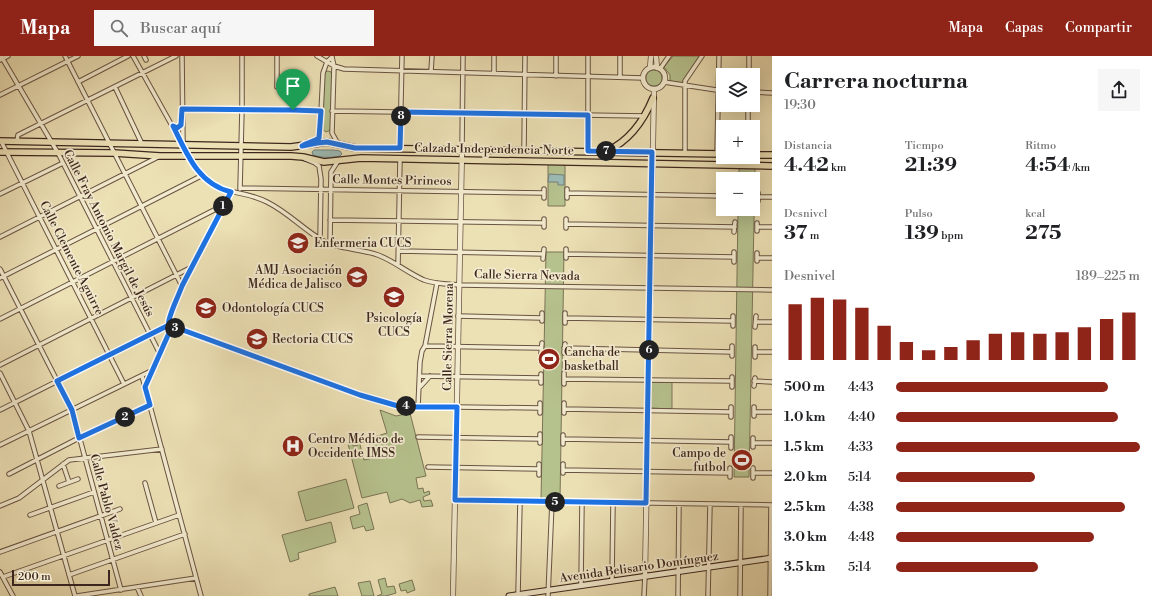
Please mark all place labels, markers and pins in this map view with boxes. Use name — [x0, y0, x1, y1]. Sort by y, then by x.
pin — [276, 69, 310, 110]
pin: 8 — [391, 106, 411, 126]
pin: 7 — [596, 141, 616, 161]
pin: 1 — [213, 196, 233, 216]
school or university icon: Enfermeria CUCS — [285, 230, 311, 256]
place label: Enfermeria CUCS — [314, 236, 412, 251]
place label: AMJ Asociación Médica de Jalisco — [248, 263, 342, 292]
school or university icon: AMJ Asociación Médica de Jalisco — [344, 264, 370, 290]
school or university icon: Psicología CUCS — [381, 284, 407, 310]
school or university icon: Odontología CUCS — [193, 295, 219, 321]
place label: Odontología CUCS — [222, 301, 324, 316]
place label: Psicología CUCS — [366, 311, 423, 340]
pin: 3 — [165, 318, 185, 338]
school or university icon: Rectoria CUCS — [244, 326, 270, 352]
place label: Rectoria CUCS — [272, 332, 353, 347]
pin: 6 — [639, 340, 659, 360]
place label: Cancha de basketball — [564, 345, 620, 374]
sports icon: Cancha de basketball — [536, 346, 562, 372]
pin: 4 — [396, 396, 416, 416]
pin: 2 — [115, 407, 135, 427]
place label: Centro Médico de Occidente IMSS — [308, 432, 404, 461]
hospital icon: Centro Médico de Occidente IMSS — [280, 433, 306, 459]
place label: Campo de futbol — [672, 446, 726, 475]
sports icon: Campo de futbol — [729, 447, 755, 473]
pin: 5 — [545, 492, 565, 512]

